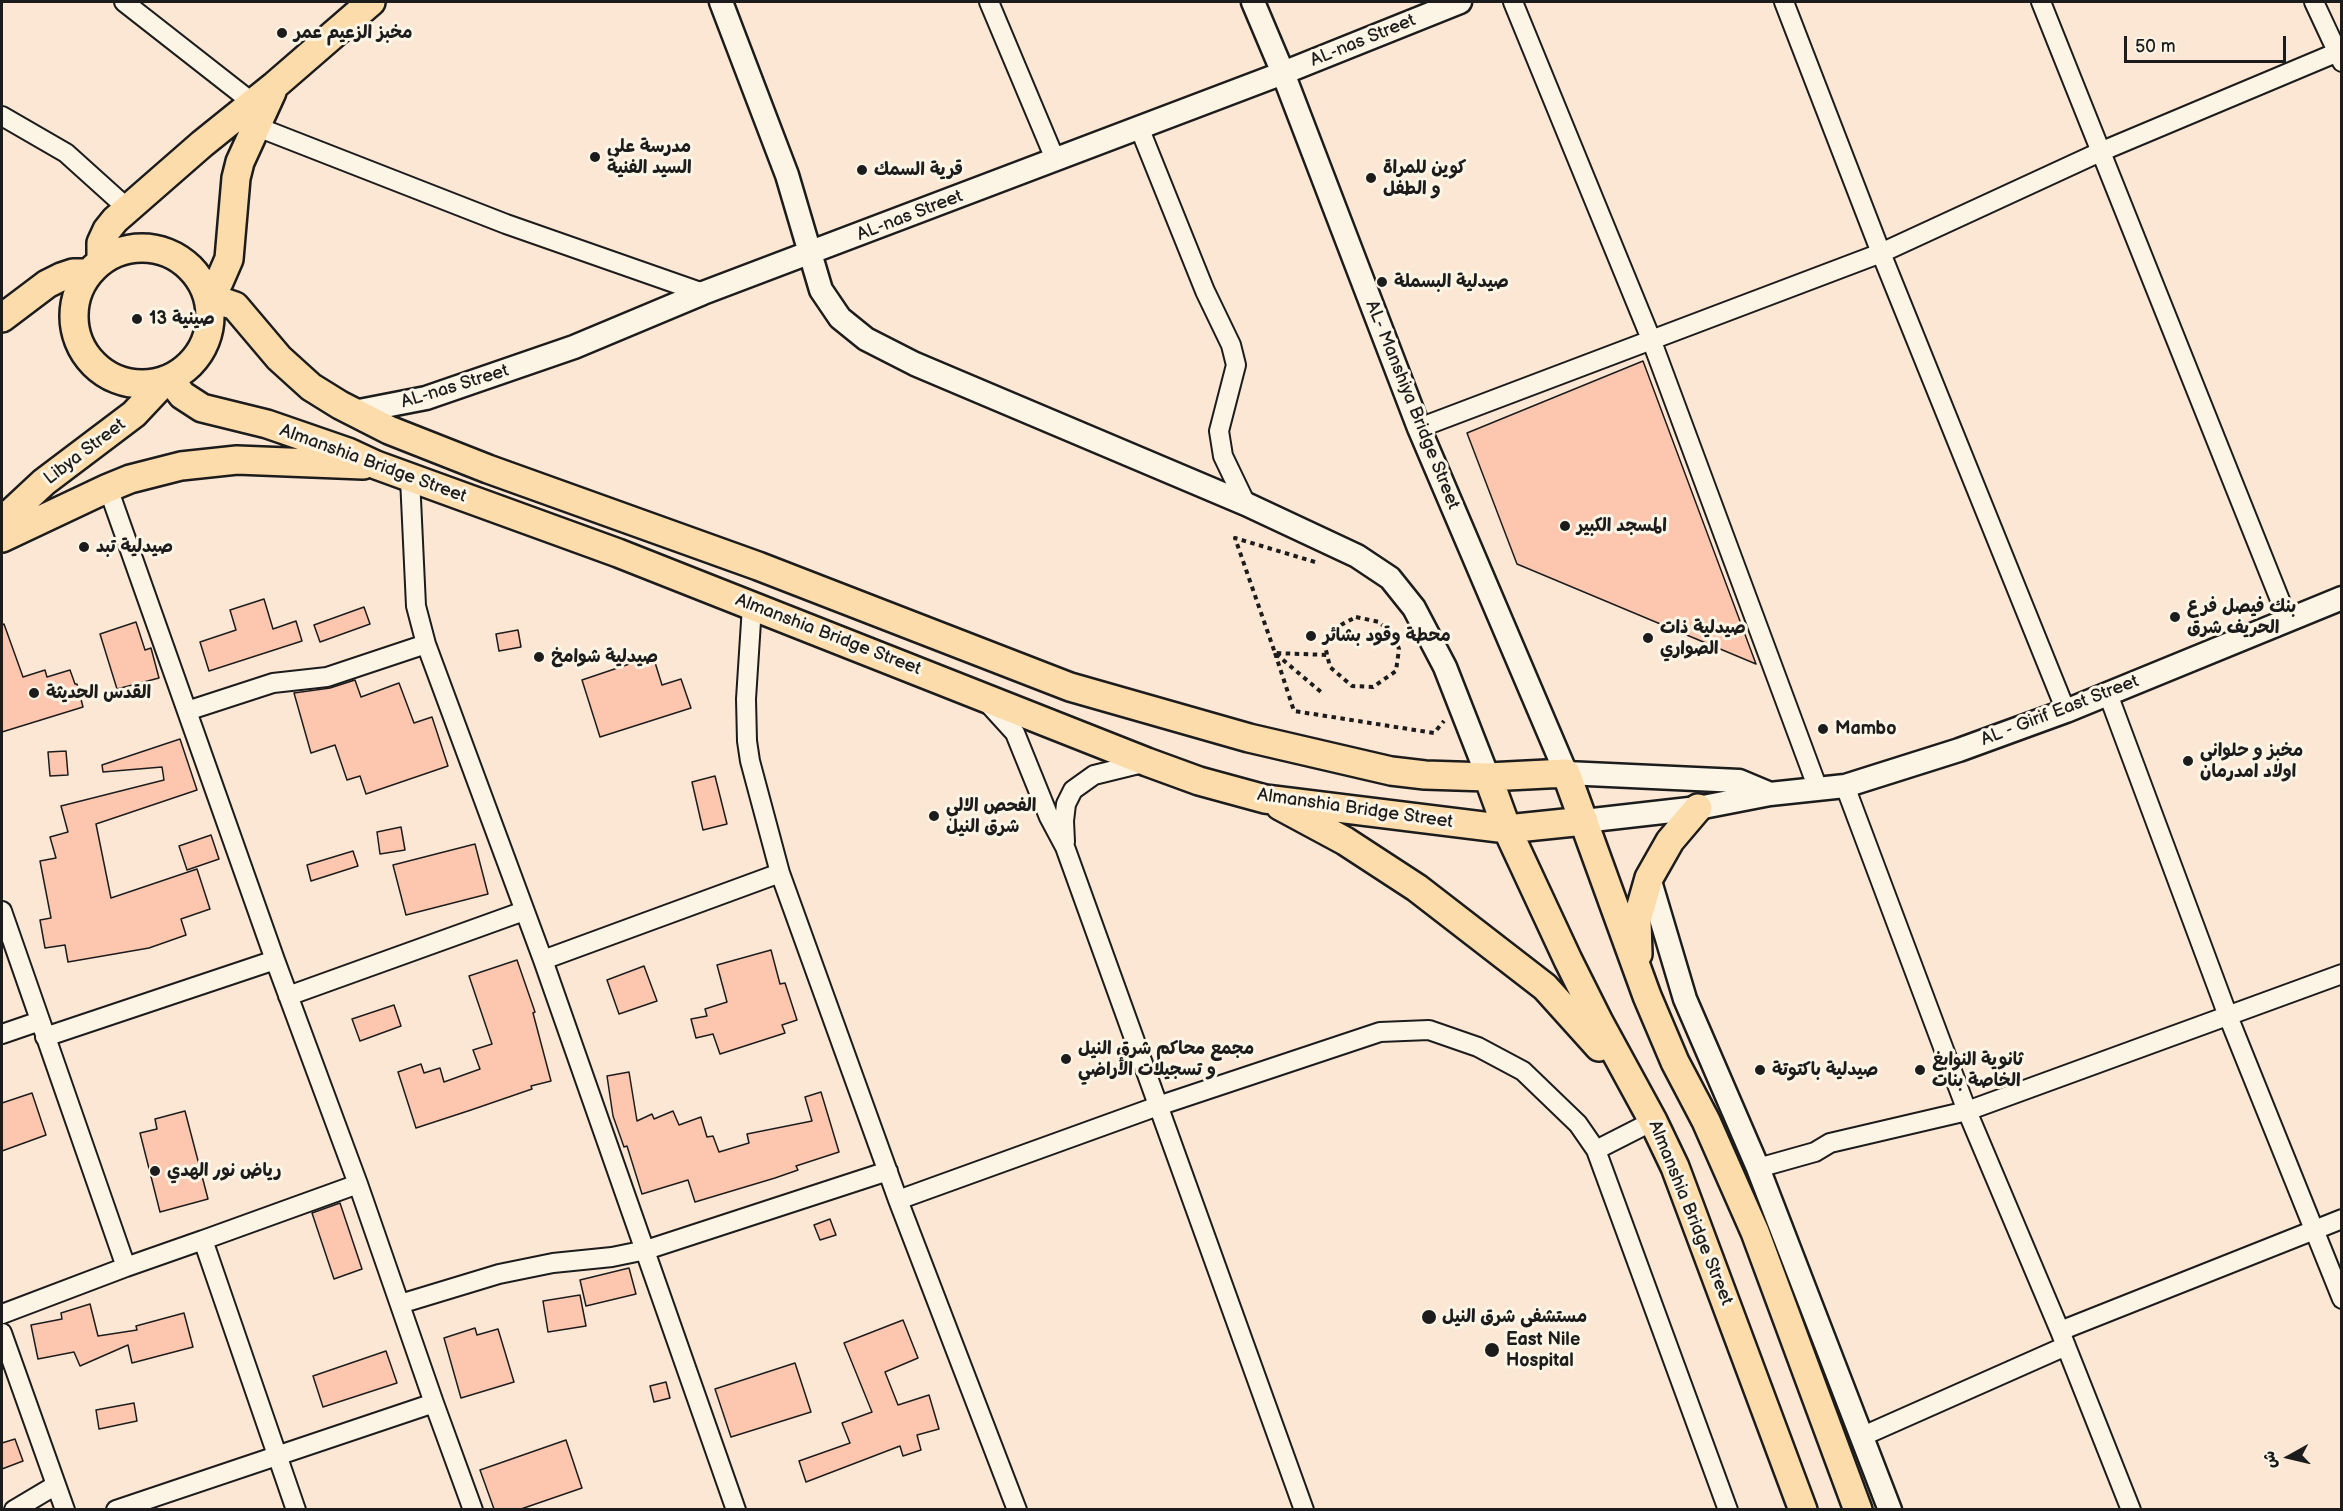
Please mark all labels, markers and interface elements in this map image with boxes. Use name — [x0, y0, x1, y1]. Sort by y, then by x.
street label: AL-nas Street — [1307, 10, 1419, 72]
place label: مخبز الزعيم عمر — [294, 22, 413, 44]
scale bar — [2127, 24, 2289, 62]
marker: مخبز الزعيم عمر — [275, 26, 289, 40]
text: 50 m — [2135, 36, 2176, 57]
place label: مدرسة علي السيد الفنية — [607, 136, 692, 178]
marker: مدرسة علي السيد الفنية — [588, 150, 602, 164]
place label: كوين للمراة و الطفل — [1383, 157, 1466, 200]
place label: قرية السمك — [874, 159, 963, 181]
marker: قرية السمك — [855, 163, 869, 177]
marker: كوين للمراة و الطفل — [1364, 171, 1378, 185]
street label: AL-nas Street — [854, 186, 966, 246]
place label: صيدلية البسملة — [1394, 271, 1509, 293]
marker: صيدلية البسملة — [1375, 275, 1389, 289]
street label: AL- Manshiya Bridge Street — [1360, 297, 1464, 513]
place label: صينية 13 — [149, 308, 215, 330]
marker: صينية 13 — [130, 312, 144, 326]
street label: AL-nas Street — [399, 360, 511, 414]
street label: Libya Street — [40, 414, 130, 490]
street label: Almanshia Bridge Street — [277, 420, 469, 508]
place label: المسجد الكبير — [1577, 515, 1667, 537]
marker: المسجد الكبير — [1558, 519, 1572, 533]
place label: صيدلية تبد — [96, 536, 173, 558]
marker: صيدلية تبد — [77, 540, 91, 554]
street label: Almanshia Bridge Street — [732, 590, 924, 680]
place label: بنك فيصل فرع الحريف شرق — [2187, 596, 2296, 638]
marker: بنك فيصل فرع الحريف شرق — [2168, 610, 2182, 624]
place label: صيدلية ذات الصواري — [1660, 617, 1746, 660]
place label: محطة وقود بشائر — [1323, 625, 1451, 647]
marker: محطة وقود بشائر — [1304, 629, 1318, 643]
marker: صيدلية ذات الصواري — [1641, 631, 1655, 645]
place label: صيدلية شوامخ — [551, 646, 658, 668]
marker: صيدلية شوامخ — [532, 650, 546, 664]
street label: AL - Girif East Street — [1978, 671, 2142, 751]
place label: القدس الحديثة — [46, 682, 151, 704]
marker: القدس الحديثة — [27, 686, 41, 700]
place label: Mambo — [1835, 718, 1896, 740]
marker: Mambo — [1816, 722, 1830, 736]
place label: مخبز و حلواني اولاد امدرمان — [2200, 740, 2303, 783]
marker: مخبز و حلواني اولاد امدرمان — [2181, 754, 2195, 768]
street label: Almanshia Bridge Street — [1256, 785, 1454, 833]
place label: الفحص الالي شرق النيل — [946, 795, 1036, 838]
marker: الفحص الالي شرق النيل — [927, 809, 941, 823]
place label: مجمع محاكم شرق النيل و تسجيلات الأراضي — [1078, 1038, 1254, 1080]
place label: ثانوية النوابغ الخاصة بنات — [1932, 1049, 2023, 1092]
marker: مجمع محاكم شرق النيل و تسجيلات الأراضي — [1059, 1052, 1073, 1066]
place label: صيدلية باكتوتة — [1772, 1059, 1878, 1081]
marker: صيدلية باكتوتة — [1753, 1063, 1767, 1077]
marker: ثانوية النوابغ الخاصة بنات — [1913, 1063, 1927, 1077]
street label: Almanshia Bridge Street — [1643, 1118, 1737, 1308]
place label: رياض نور الهدي — [167, 1160, 281, 1182]
marker: رياض نور الهدي — [148, 1164, 162, 1178]
place label: مستشفى شرق النيل — [1442, 1306, 1587, 1328]
marker: مستشفى شرق النيل — [1420, 1308, 1438, 1326]
place label: East Nile Hospital — [1506, 1329, 1580, 1372]
marker: East Nile Hospital — [1483, 1341, 1501, 1359]
north arrow — [2259, 1427, 2319, 1487]
text: ش — [2260, 1450, 2281, 1470]

